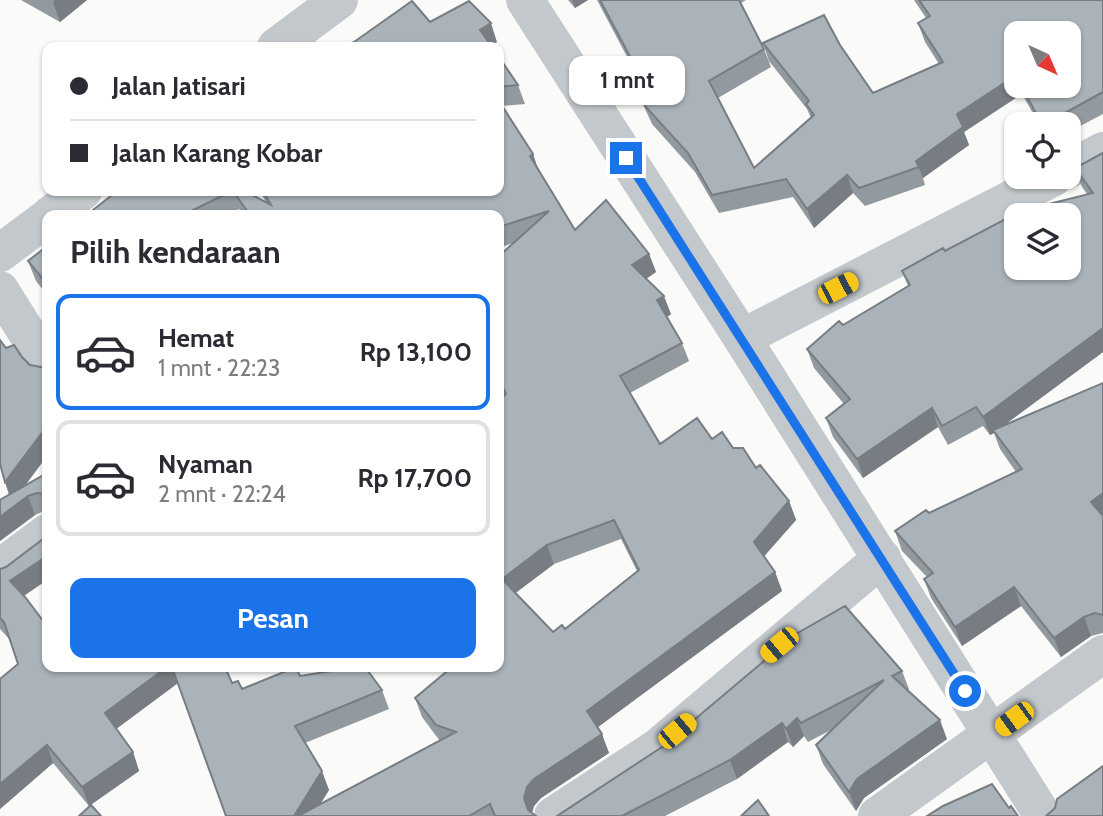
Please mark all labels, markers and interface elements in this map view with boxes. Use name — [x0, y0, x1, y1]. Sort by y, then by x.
north arrow — [1004, 21, 1082, 98]
map controls — [1004, 21, 1081, 280]
callout: 1 mnt — [568, 57, 684, 106]
text: 1 mnt — [600, 66, 654, 94]
text: Jalan Jatisari — [112, 70, 246, 102]
button: locate — [1004, 112, 1081, 189]
text: Jalan Karang Kobar — [112, 137, 322, 169]
route end — [610, 142, 642, 174]
button: layers — [1004, 203, 1081, 280]
text: Pilih kendaraan — [70, 232, 281, 271]
car — [815, 269, 862, 307]
icon: car — [74, 321, 137, 384]
text: Hemat — [158, 322, 234, 354]
text: Rp 13,100 — [360, 336, 472, 368]
text: 1 mnt · 22:23 — [158, 354, 280, 382]
icon: car — [74, 447, 137, 510]
text: Nyaman — [158, 448, 253, 480]
text: Rp 17,700 — [357, 462, 472, 494]
text: 2 mnt · 22:24 — [158, 480, 286, 508]
button: Pesan — [70, 578, 476, 658]
car — [757, 623, 802, 667]
route start — [949, 675, 981, 707]
car — [991, 698, 1038, 740]
car — [655, 709, 700, 753]

